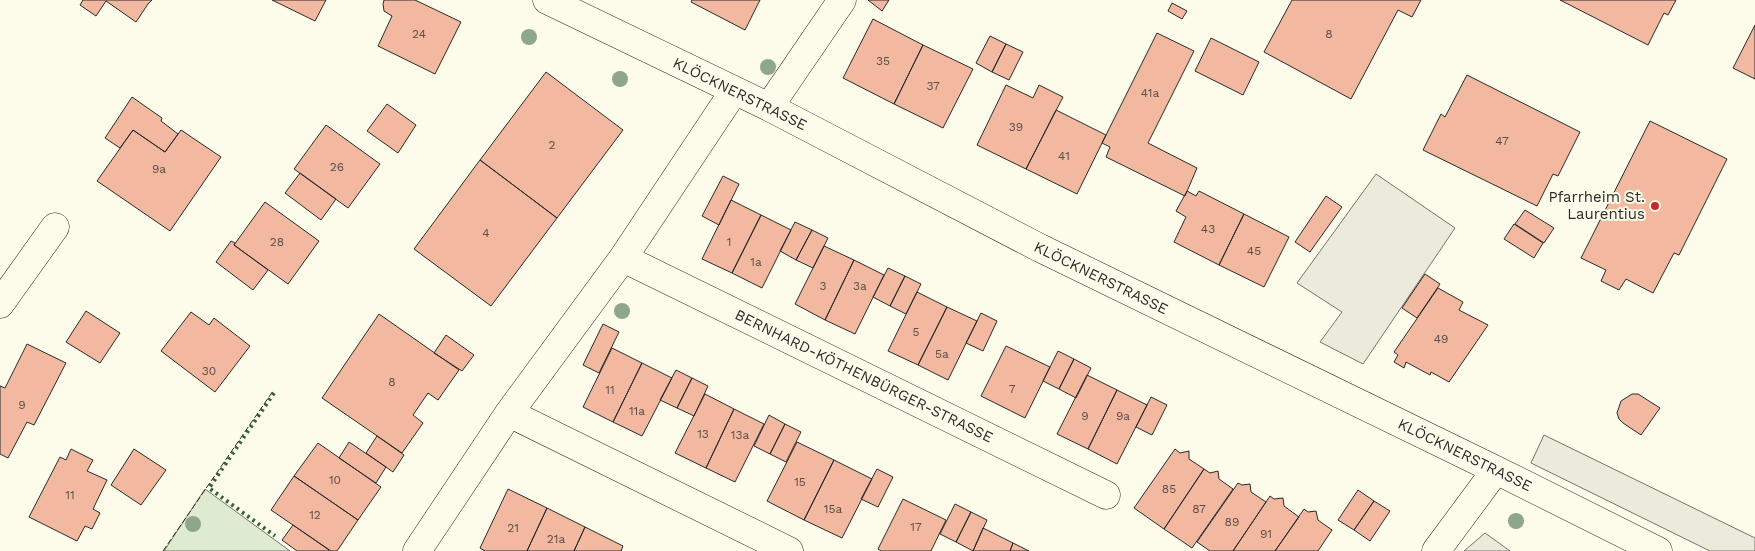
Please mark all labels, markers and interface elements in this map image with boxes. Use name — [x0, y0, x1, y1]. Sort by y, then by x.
house number: 24 — [412, 27, 426, 41]
house number: 8 — [1325, 27, 1333, 41]
street label: KLÖCKNERSTRASSE — [670, 54, 810, 134]
house number: 35 — [876, 54, 890, 68]
house number: 37 — [926, 79, 940, 93]
house number: 41a — [1141, 86, 1160, 100]
house number: 39 — [1009, 120, 1023, 134]
house number: 47 — [1495, 134, 1509, 148]
house number: 2 — [549, 138, 556, 152]
house number: 41 — [1058, 149, 1070, 163]
house number: 26 — [330, 160, 344, 174]
house number: 9a — [152, 162, 166, 176]
place label: Pfarrheim St. Laurentius — [1548, 188, 1645, 223]
marker: Pfarrheim St. Laurentius — [1649, 200, 1661, 212]
house number: 43 — [1201, 222, 1215, 236]
house number: 4 — [482, 226, 490, 240]
house number: 28 — [270, 235, 284, 249]
house number: 1 — [727, 235, 731, 249]
street label: KLÖCKNERSTRASSE — [1031, 238, 1171, 318]
house number: 45 — [1247, 244, 1261, 258]
house number: 1a — [750, 255, 762, 269]
house number: 3 — [820, 279, 827, 293]
house number: 3a — [853, 279, 867, 293]
street label: BERNHARD-KÖTHENBÜRGER-STRASSE — [732, 305, 996, 447]
house number: 5 — [913, 325, 920, 339]
house number: 49 — [1434, 332, 1448, 346]
house number: 5a — [935, 347, 949, 361]
house number: 30 — [202, 364, 216, 378]
house number: 8 — [388, 375, 396, 389]
house number: 7 — [1009, 382, 1016, 396]
house number: 11 — [605, 383, 615, 397]
house number: 9 — [18, 398, 26, 412]
house number: 11a — [629, 404, 645, 418]
house number: 9 — [1081, 409, 1089, 423]
house number: 9a — [1116, 409, 1130, 423]
street label: KLÖCKNERSTRASSE — [1395, 415, 1535, 495]
house number: 13 — [697, 427, 709, 441]
house number: 13a — [731, 428, 749, 442]
house number: 10 — [329, 473, 341, 487]
house number: 15 — [794, 475, 806, 489]
house number: 85 — [1162, 482, 1176, 496]
house number: 11 — [65, 488, 75, 502]
house number: 15a — [824, 502, 842, 516]
house number: 87 — [1192, 502, 1206, 516]
house number: 12 — [309, 508, 321, 522]
house number: 89 — [1225, 515, 1239, 529]
house number: 17 — [910, 520, 922, 534]
house number: 21 — [507, 521, 519, 535]
house number: 91 — [1260, 527, 1272, 541]
house number: 21a — [547, 532, 565, 546]

